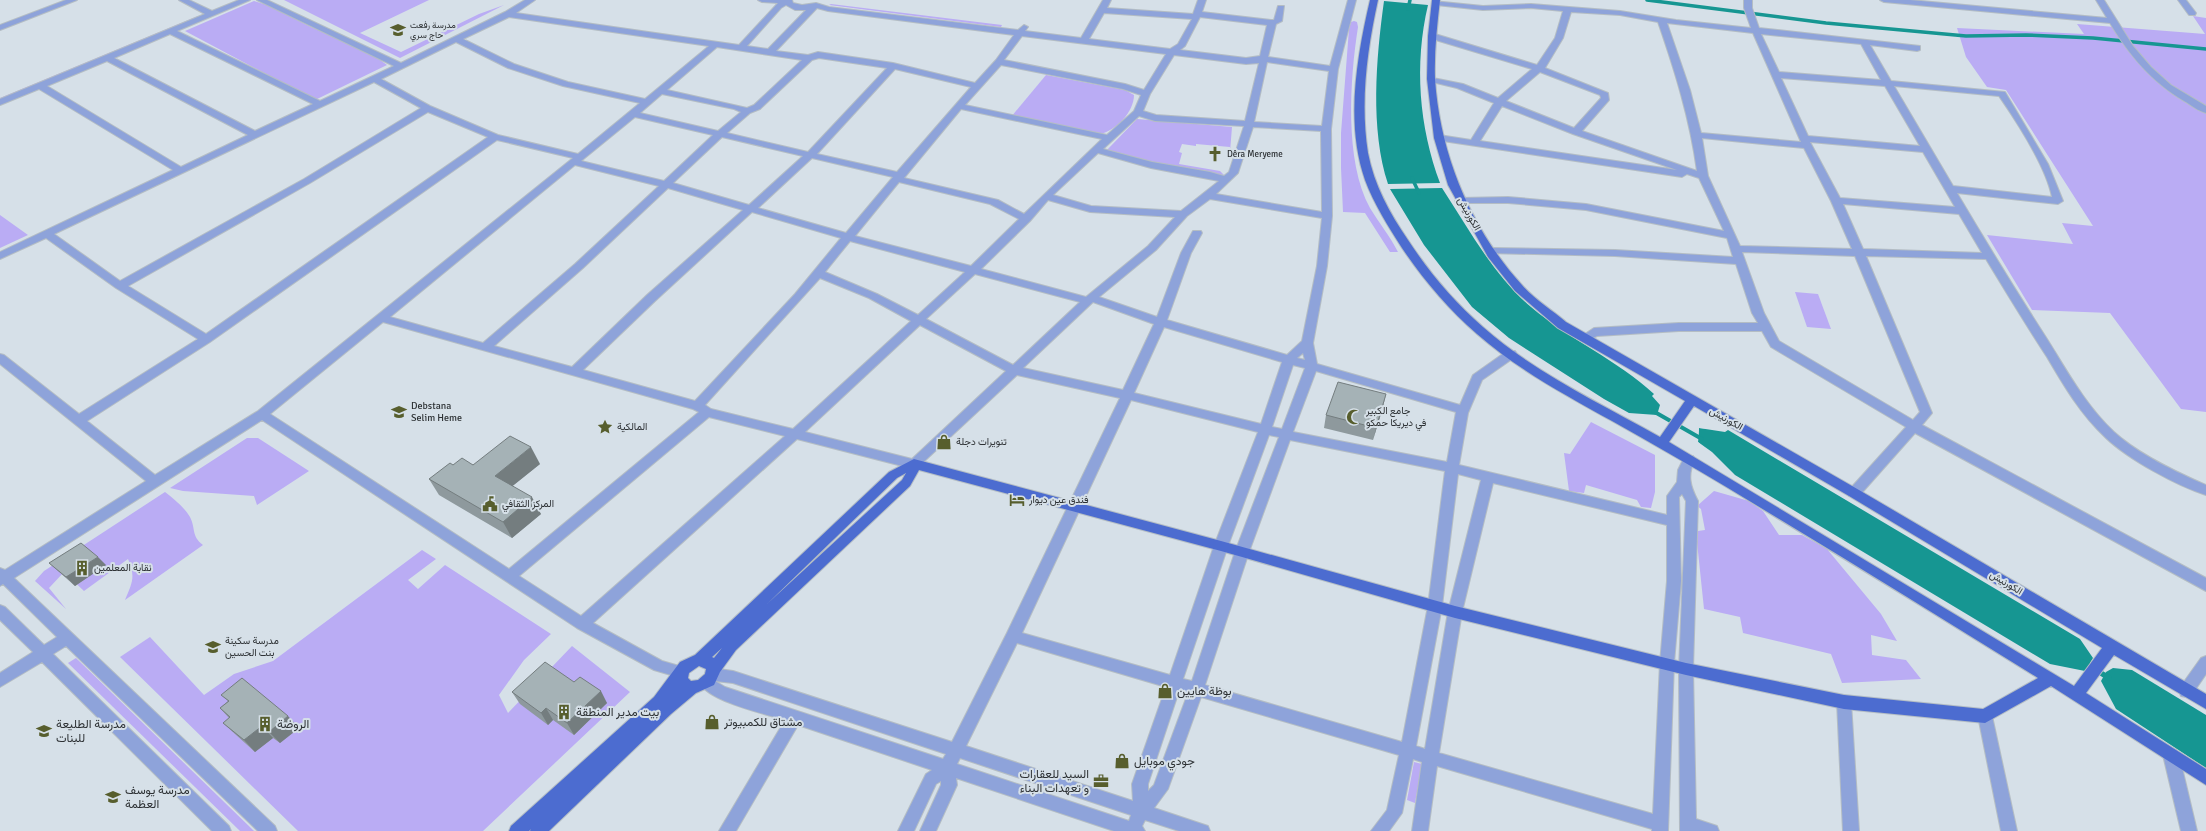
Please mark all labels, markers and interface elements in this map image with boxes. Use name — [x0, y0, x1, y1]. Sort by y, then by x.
place label: مدرسة رفعت حاج سري — [410, 20, 456, 42]
school or university icon: مدرسة رفعت حاج سري — [389, 21, 407, 39]
church icon: Dêra Meryeme — [1206, 145, 1224, 163]
place label: Dêra Meryeme — [1227, 149, 1283, 160]
street label: الكورنيش — [1455, 195, 1483, 233]
place label: Debstana Selim Heme — [411, 400, 462, 424]
school or university icon: Debstana Selim Heme — [390, 403, 408, 421]
place label: جامع الكبير في ديريكا حمكو — [1365, 405, 1427, 431]
street label: الكورنيش — [1707, 405, 1745, 433]
mosque icon: جامع الكبير في ديريكا حمكو — [1345, 408, 1363, 426]
place icon: المالكية — [596, 418, 614, 436]
place label: المالكية — [617, 421, 647, 433]
shop icon: تنويرات دجلة — [935, 433, 953, 451]
place label: تنويرات دجلة — [956, 436, 1007, 448]
hotel icon: فندق عين ديوار — [1008, 491, 1026, 509]
place label: فندق عين ديوار — [1028, 494, 1089, 506]
public building icon: المركز الثقافي — [481, 495, 499, 513]
place label: المركز الثقافي — [502, 498, 554, 512]
building icon: نقابة المعلمين — [73, 559, 91, 577]
place label: نقابة المعلمين — [94, 562, 152, 574]
street label: الكورنيش — [1987, 568, 2025, 598]
place label: مدرسة سكينة بنت الحسين — [225, 635, 279, 659]
school or university icon: مدرسة سكينة بنت الحسين — [204, 638, 222, 656]
shop icon: بوظة هايين — [1156, 682, 1174, 700]
place label: بوظة هايين — [1177, 684, 1232, 699]
building icon: بيت مدير المنطقة — [555, 703, 573, 721]
place label: بيت مدير المنطقة — [576, 705, 659, 720]
shop icon: مشتاق للكمبيوتر — [703, 713, 721, 731]
building icon: الروضة — [256, 715, 274, 733]
place label: مشتاق للكمبيوتر — [723, 715, 802, 730]
place label: مدرسة الطليعة للبنات — [56, 717, 126, 746]
place label: الروضة — [277, 717, 309, 732]
school or university icon: مدرسة الطليعة للبنات — [35, 722, 53, 740]
shop icon: جودي موبايل — [1113, 752, 1131, 770]
place label: جودي موبايل — [1134, 754, 1195, 771]
place label: السيد للعقارات و تعهدات البناء — [1019, 767, 1089, 796]
office icon: السيد للعقارات و تعهدات البناء — [1092, 772, 1110, 790]
place label: مدرسة يوسف العظمة — [125, 783, 190, 812]
school or university icon: مدرسة يوسف العظمة — [104, 788, 122, 806]

